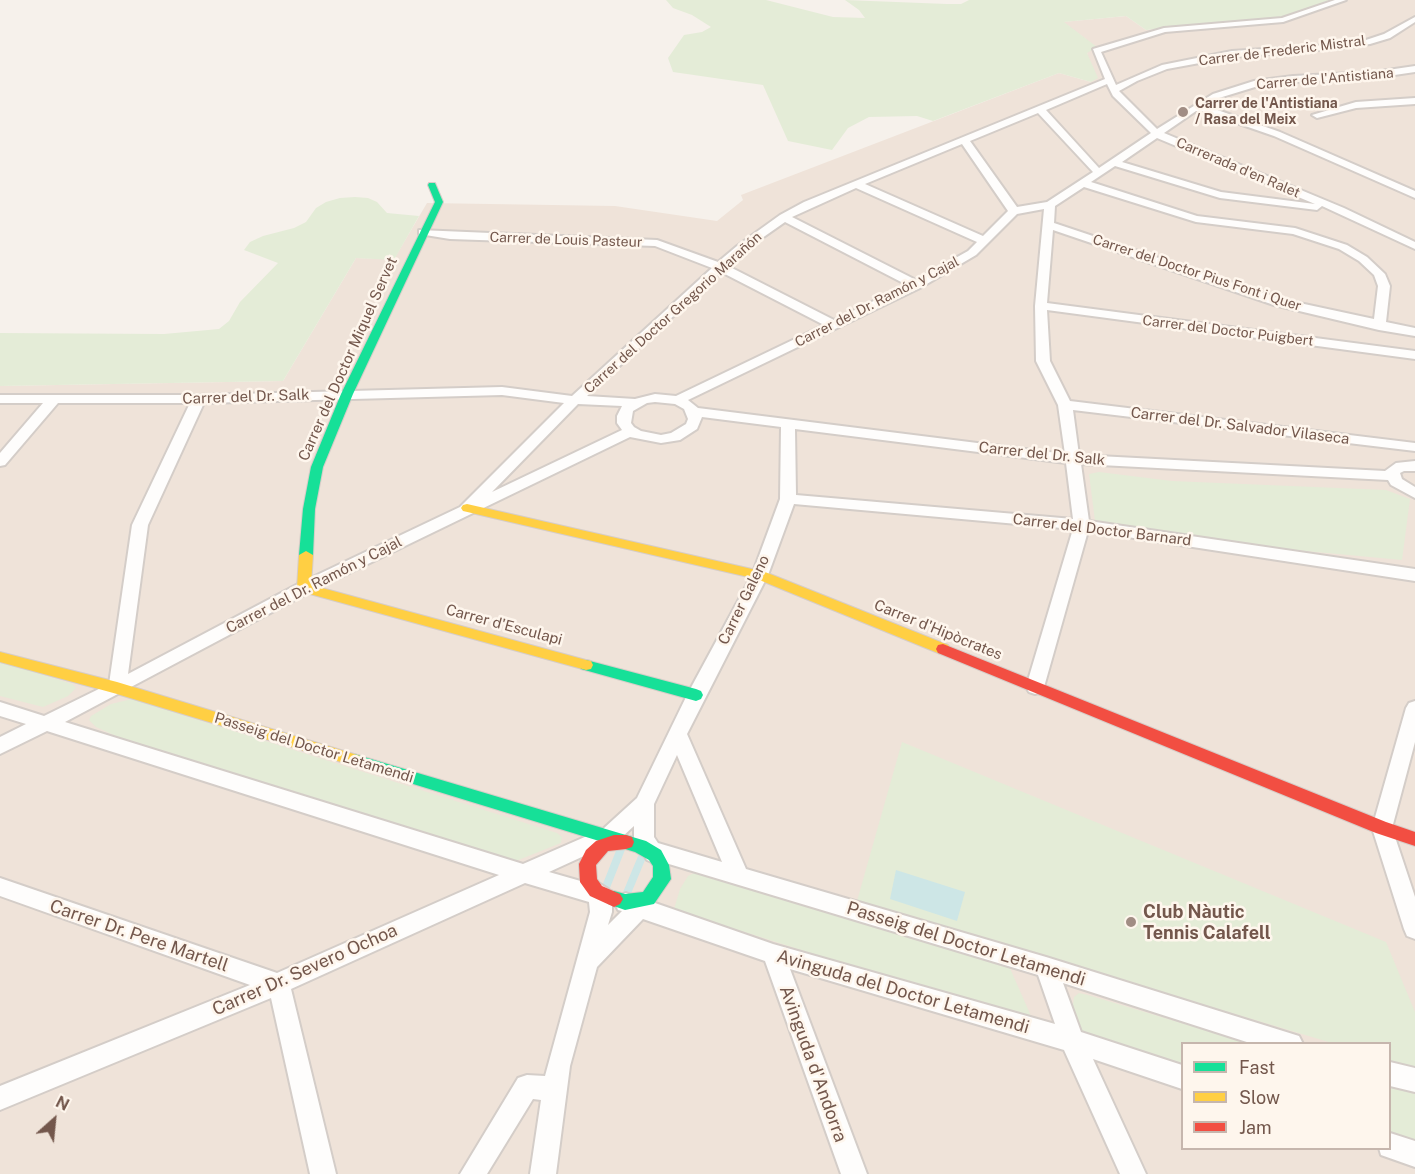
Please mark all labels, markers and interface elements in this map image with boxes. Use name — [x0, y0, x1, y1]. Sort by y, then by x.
street label: Carrer de Frederic Mistral — [1198, 32, 1366, 70]
street label: Carrer de l'Antistiana — [1256, 65, 1394, 93]
place label: Carrer de l'Antistiana / Rasa del Meix — [1195, 96, 1338, 128]
marker: Carrer de l'Antistiana / Rasa del Meix — [1176, 105, 1190, 119]
street label: Carrerada d'en Ralet — [1174, 134, 1302, 202]
street label: Carrer de Louis Pasteur — [489, 229, 643, 251]
street label: Carrer del Doctor Gregorio Marañón — [581, 229, 765, 397]
street label: Carrer del Doctor Pius Font i Quer — [1091, 231, 1303, 315]
street label: Carrer del Dr. Ramón y Cajal — [792, 253, 962, 351]
street label: Carrer del Doctor Miquel Servet — [295, 254, 401, 464]
street label: Carrer del Doctor Puigbert — [1142, 312, 1314, 350]
street label: Carrer del Dr. Salk — [182, 386, 310, 408]
street label: Carrer del Dr. Salvador Vilaseca — [1130, 404, 1350, 448]
street label: Carrer del Dr. Salk — [978, 438, 1106, 470]
street label: Carrer del Doctor Barnard — [1012, 510, 1192, 550]
street label: Carrer del Dr. Ramón y Cajal — [223, 533, 405, 637]
street label: Carrer Galeno — [715, 552, 773, 648]
street label: Carrer d'Hipòcrates — [871, 596, 1005, 664]
street label: Carrer d'Esculapi — [444, 601, 564, 649]
street label: Passeig del Doctor Letamendi — [212, 709, 416, 787]
street label: Carrer Dr. Pere Martell — [47, 895, 231, 977]
street label: Passeig del Doctor Letamendi — [844, 897, 1088, 991]
place label: Club Nàutic Tennis Calafell — [1143, 901, 1271, 944]
marker: Club Nàutic Tennis Calafell — [1124, 915, 1138, 929]
street label: Carrer Dr. Severo Ochoa — [209, 919, 401, 1021]
street label: Avinguda del Doctor Letamendi — [774, 946, 1032, 1038]
street label: Avinguda d'Andorra — [775, 983, 851, 1145]
legend — [1181, 1042, 1391, 1150]
text: Fast — [1239, 1057, 1275, 1078]
text: Slow — [1239, 1087, 1280, 1108]
north arrow — [24, 1090, 84, 1150]
text: N — [53, 1092, 72, 1115]
text: Jam — [1239, 1117, 1272, 1138]

